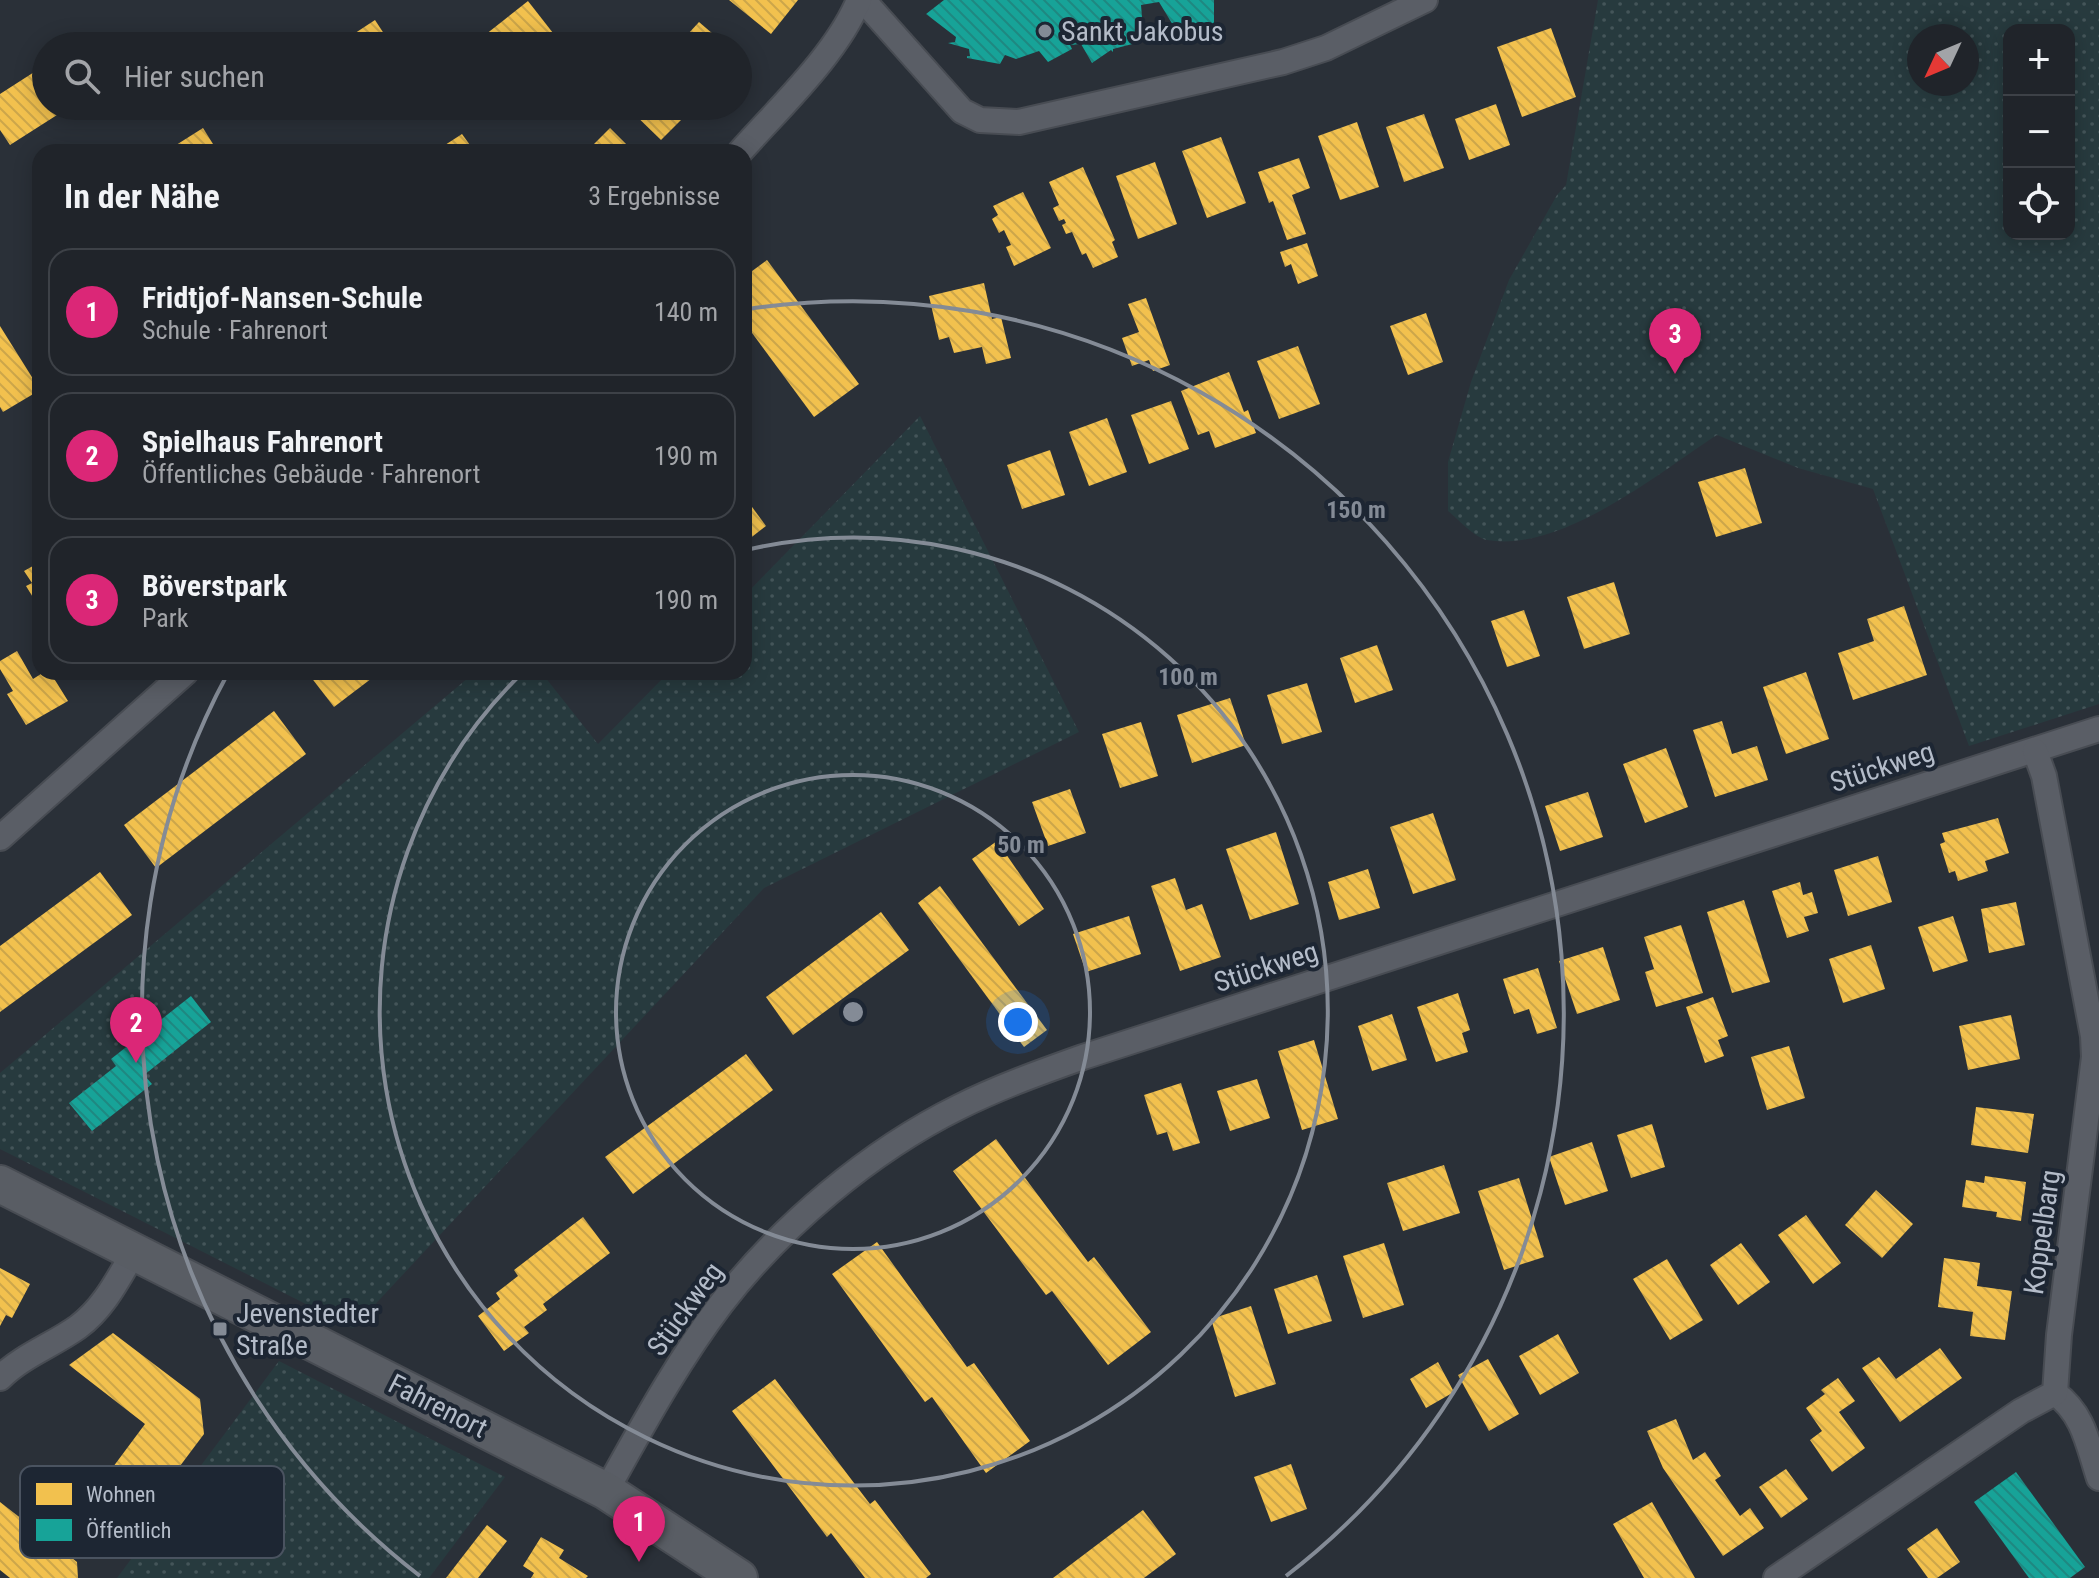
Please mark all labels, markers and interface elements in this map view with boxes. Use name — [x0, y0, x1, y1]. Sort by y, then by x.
place label: Sankt Jakobus — [1061, 15, 1224, 48]
marker: Sankt Jakobus — [1036, 22, 1054, 40]
north arrow — [1907, 24, 1979, 96]
map controls — [2003, 24, 2075, 240]
button: + — [2003, 24, 2075, 96]
search box — [32, 32, 752, 120]
icon: search — [60, 54, 104, 98]
text: Hier suchen — [124, 59, 265, 94]
button: − — [2003, 96, 2075, 168]
button: locate — [2003, 168, 2075, 240]
text: In der Nähe — [64, 176, 220, 216]
text: 3 Ergebnisse — [588, 181, 720, 211]
text: Fridtjof-Nansen-Schule — [142, 280, 423, 315]
text: 1 — [85, 297, 99, 327]
text: 140 m — [654, 297, 718, 327]
pin: 3 — [1649, 308, 1701, 374]
text: Schule · Fahrenort — [142, 315, 328, 345]
text: Spielhaus Fahrenort — [142, 424, 383, 459]
text: 2 — [85, 441, 99, 471]
text: 190 m — [654, 441, 718, 471]
text: Öffentliches Gebäude · Fahrenort — [142, 459, 480, 489]
text: 150 m — [1326, 496, 1386, 524]
text: Böverstpark — [142, 568, 287, 603]
text: 3 — [85, 585, 99, 615]
text: 190 m — [654, 585, 718, 615]
text: Park — [142, 603, 188, 633]
text: 100 m — [1158, 663, 1218, 691]
street label: Stückweg — [1826, 735, 1938, 799]
text: 50 m — [997, 831, 1045, 859]
street label: Stückweg — [1210, 935, 1322, 999]
pin: 2 — [110, 997, 162, 1063]
centre of rings — [839, 998, 867, 1026]
your location — [998, 1002, 1038, 1042]
street label: Koppelbarg — [2017, 1168, 2067, 1296]
street label: Stückweg — [640, 1256, 730, 1362]
place label: Jevenstedter Straße — [236, 1297, 379, 1362]
marker: Jevenstedter Straße — [211, 1320, 229, 1338]
street label: Fahrenort — [383, 1367, 493, 1445]
legend — [20, 1466, 284, 1558]
text: Wohnen — [86, 1482, 156, 1507]
pin: 1 — [613, 1496, 665, 1562]
text: Öffentlich — [86, 1518, 171, 1543]

